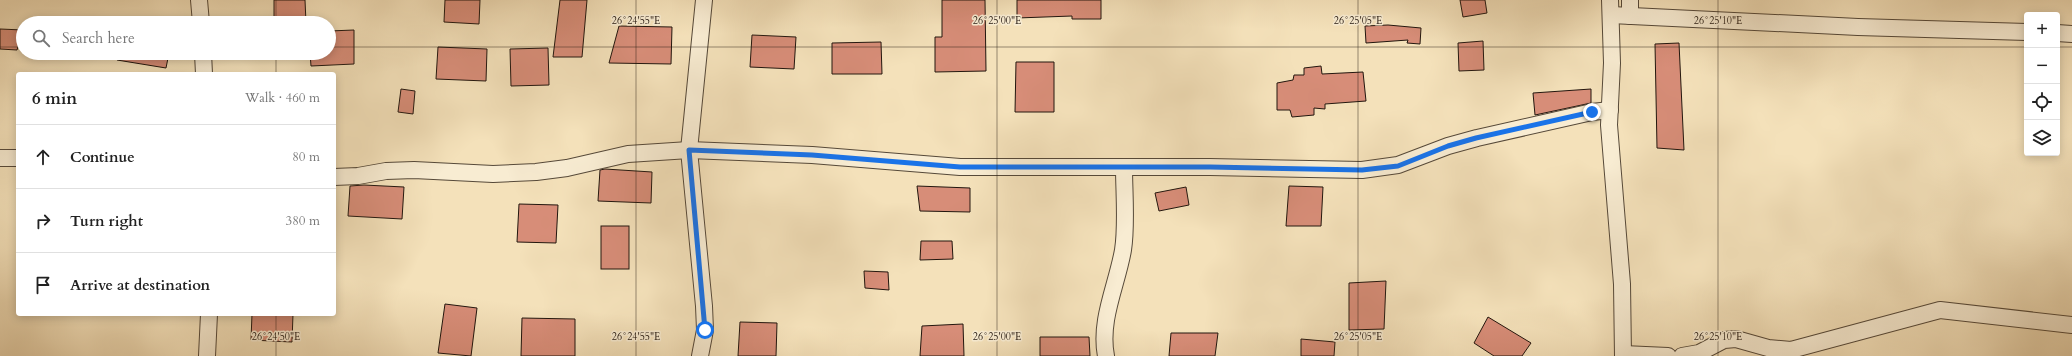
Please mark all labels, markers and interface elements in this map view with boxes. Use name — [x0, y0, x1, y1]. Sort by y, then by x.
map controls — [2024, 12, 2060, 156]
button: + — [2024, 12, 2060, 48]
text: 26°24'55"E — [612, 14, 660, 28]
text: 26°25'00"E — [973, 14, 1021, 28]
text: 26°25'05"E — [1334, 14, 1382, 28]
text: 26°25'10"E — [1694, 14, 1742, 28]
search box — [16, 16, 336, 60]
icon: search — [30, 27, 52, 49]
text: Search here — [62, 28, 135, 48]
button: − — [2024, 48, 2060, 84]
button: locate — [2024, 84, 2060, 120]
text: 6 min — [32, 87, 77, 110]
text: Walk · 460 m — [245, 89, 320, 107]
route end — [1583, 103, 1601, 121]
button: layers — [2024, 120, 2060, 156]
icon: ahead — [32, 146, 54, 168]
text: Continue — [70, 147, 135, 167]
text: 80 m — [292, 148, 320, 166]
icon: right — [32, 210, 54, 232]
text: Turn right — [70, 211, 143, 231]
text: 380 m — [286, 212, 320, 230]
icon: arrive — [32, 274, 54, 296]
text: Arrive at destination — [70, 275, 210, 295]
route start — [696, 321, 714, 339]
text: 26°24'50"E — [252, 330, 300, 344]
text: 26°24'55"E — [612, 330, 660, 344]
text: 26°25'00"E — [973, 330, 1021, 344]
text: 26°25'05"E — [1334, 330, 1382, 344]
text: 26°25'10"E — [1694, 330, 1742, 344]

